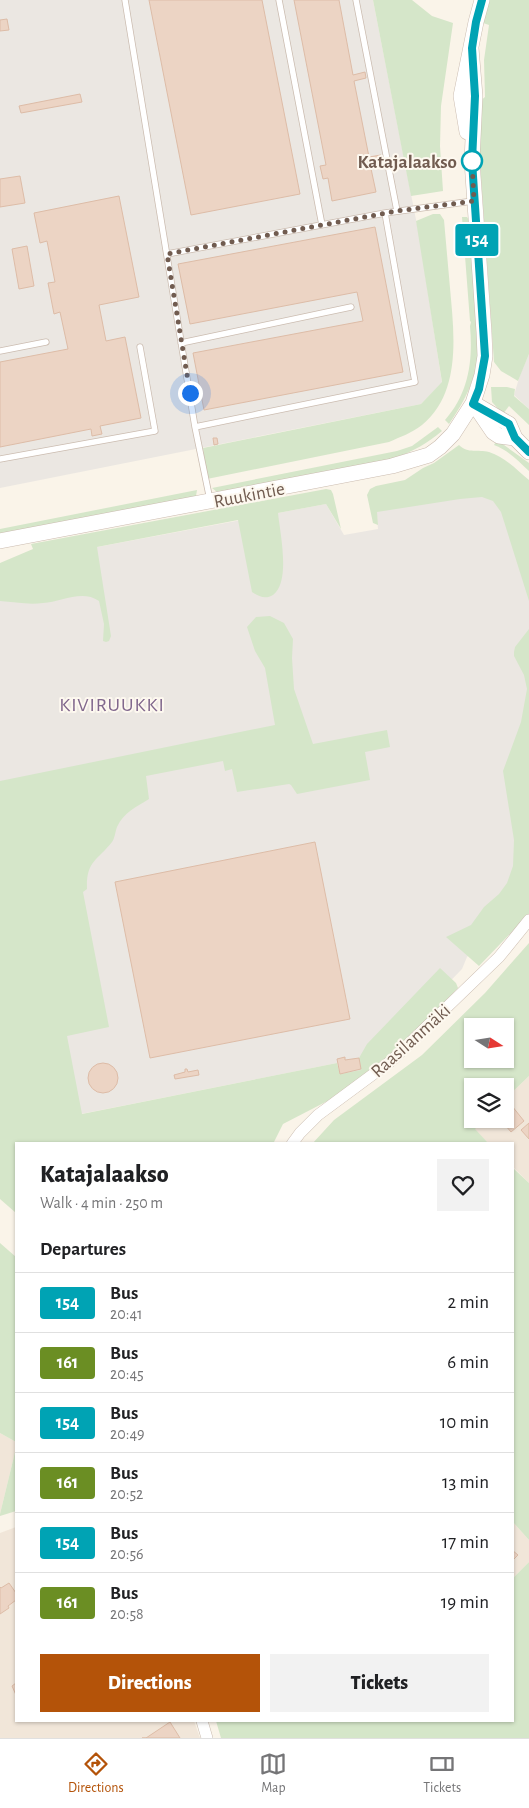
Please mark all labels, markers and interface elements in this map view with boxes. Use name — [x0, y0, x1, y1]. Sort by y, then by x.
marker: Katajalaakso — [461, 150, 483, 172]
place label: Katajalaakso — [357, 153, 457, 172]
line badge: 154 — [448, 224, 506, 256]
text: 154 — [465, 231, 489, 249]
your location — [178, 381, 203, 406]
street label: Ruukintie — [212, 479, 286, 512]
district label: KIVIRUUKKI — [59, 695, 165, 715]
street label: Raasilanmäki — [368, 1001, 454, 1081]
north arrow — [464, 1018, 514, 1068]
map controls — [464, 1018, 514, 1128]
button: layers — [464, 1078, 514, 1128]
button: heart — [437, 1159, 489, 1211]
text: Katajalaakso — [40, 1163, 169, 1187]
text: Walk · 4 min · 250 m — [40, 1195, 163, 1211]
text: Departures — [40, 1240, 126, 1259]
text: Bus — [110, 1284, 138, 1303]
text: 2 min — [448, 1293, 489, 1312]
text: 154 — [56, 1294, 79, 1312]
text: 20:41 — [110, 1306, 143, 1322]
text: Bus — [110, 1344, 138, 1363]
text: 6 min — [447, 1353, 489, 1372]
text: 161 — [57, 1354, 78, 1372]
text: 20:45 — [110, 1366, 144, 1382]
text: Bus — [110, 1404, 138, 1423]
text: 10 min — [440, 1413, 489, 1432]
text: 154 — [56, 1414, 79, 1432]
text: 20:49 — [110, 1426, 145, 1442]
text: Bus — [110, 1464, 138, 1483]
text: 13 min — [442, 1473, 489, 1492]
text: 161 — [57, 1474, 78, 1492]
text: 20:52 — [110, 1486, 143, 1502]
text: Bus — [110, 1524, 138, 1543]
text: 17 min — [442, 1533, 489, 1552]
text: 154 — [56, 1534, 79, 1552]
text: 20:56 — [110, 1546, 144, 1562]
text: Bus — [110, 1584, 138, 1603]
text: 19 min — [441, 1593, 489, 1612]
text: 161 — [57, 1594, 78, 1612]
text: 20:58 — [110, 1606, 144, 1622]
button: Directions — [40, 1654, 260, 1712]
button: Tickets — [270, 1654, 489, 1712]
tab: Directions — [68, 1750, 124, 1797]
tab: Map — [259, 1750, 287, 1797]
tab: Tickets — [423, 1750, 461, 1797]

